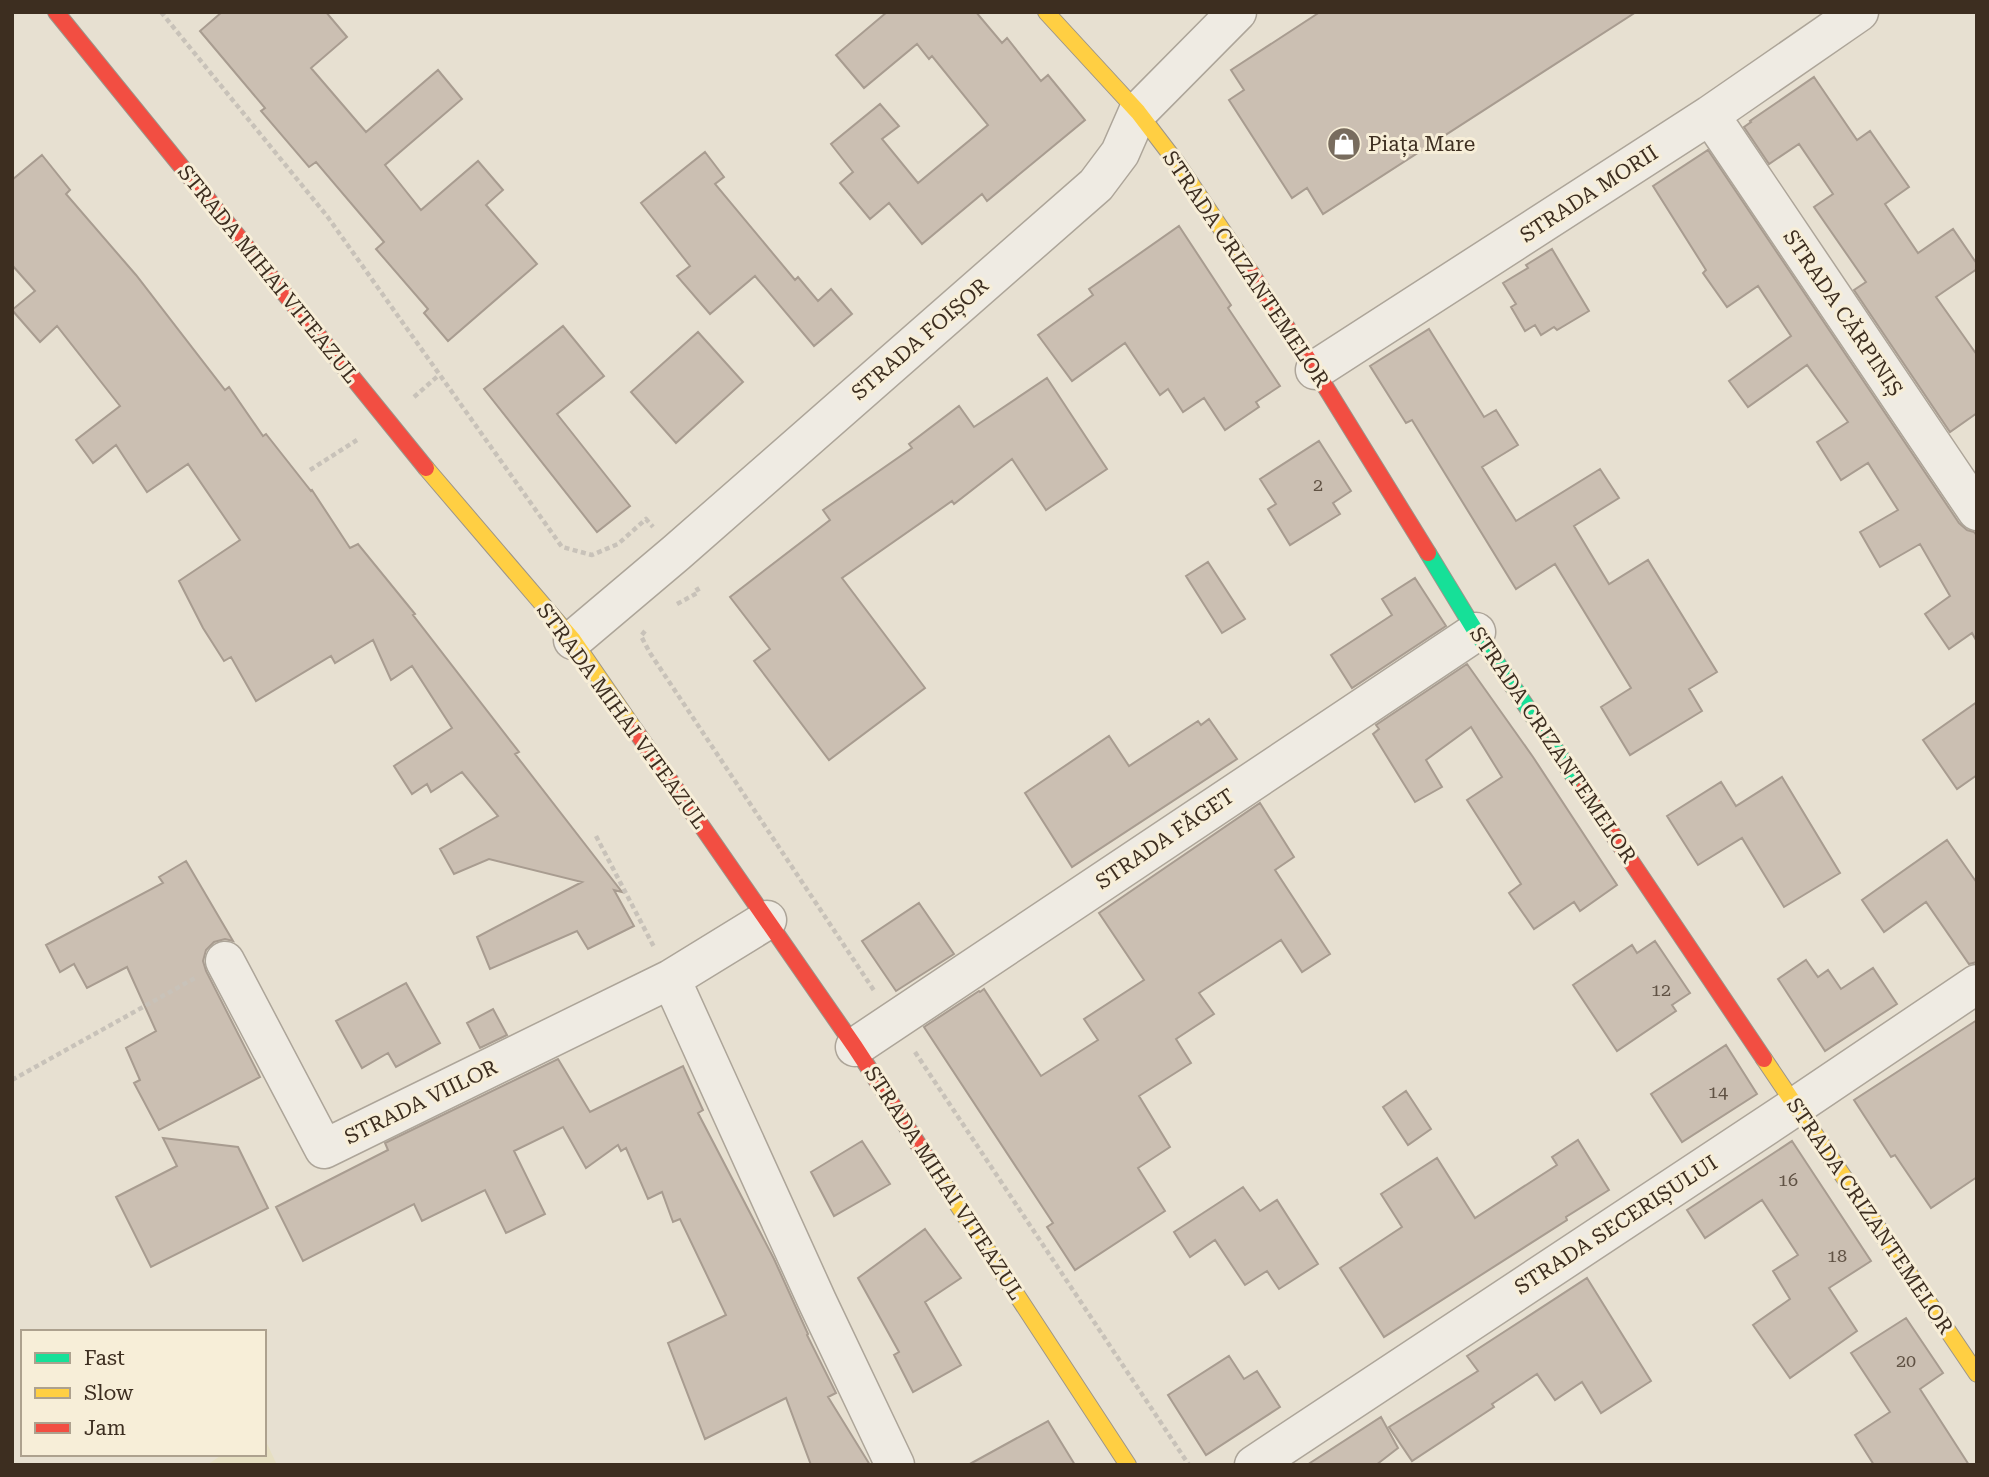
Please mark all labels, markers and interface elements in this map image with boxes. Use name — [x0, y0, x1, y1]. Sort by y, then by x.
shop icon: Piața Mare — [1325, 125, 1363, 163]
place label: Piața Mare — [1368, 132, 1475, 158]
street label: STRADA MORII — [1516, 141, 1662, 247]
street label: STRADA CRIZANTEMELOR — [1158, 146, 1334, 392]
street label: STRADA MIHAI VITEAZUL — [173, 160, 363, 388]
street label: STRADA CĂRPINIȘ — [1777, 225, 1908, 402]
street label: STRADA FOIȘOR — [847, 273, 995, 406]
house number: 2 — [1313, 474, 1323, 495]
street label: STRADA MIHAI VITEAZUL — [532, 598, 712, 834]
street label: STRADA CRIZANTEMELOR — [1465, 622, 1641, 868]
street label: STRADA FĂGET — [1091, 784, 1239, 894]
house number: 12 — [1651, 979, 1671, 1000]
street label: STRADA VIILOR — [341, 1054, 502, 1149]
street label: STRADA MIHAI VITEAZUL — [860, 1062, 1028, 1304]
house number: 14 — [1708, 1081, 1728, 1102]
street label: STRADA CRIZANTEMELOR — [1782, 1093, 1958, 1339]
street label: STRADA SECERIȘULUI — [1510, 1150, 1723, 1301]
house number: 16 — [1778, 1169, 1798, 1190]
house number: 18 — [1827, 1245, 1847, 1266]
legend — [21, 1330, 266, 1456]
text: Fast — [84, 1346, 125, 1370]
house number: 20 — [1896, 1350, 1916, 1371]
text: Slow — [84, 1381, 134, 1405]
text: Jam — [84, 1416, 126, 1440]

